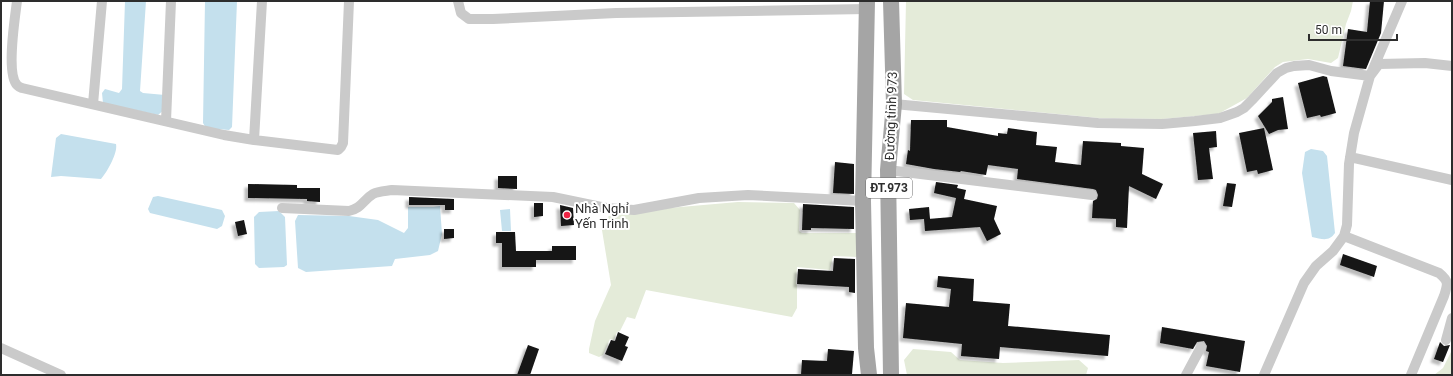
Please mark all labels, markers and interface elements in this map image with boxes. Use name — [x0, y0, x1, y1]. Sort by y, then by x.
scale bar — [1309, 16, 1397, 42]
text: 50 m — [1315, 23, 1342, 37]
street label: Đường tỉnh 973 — [882, 71, 900, 161]
road number: ĐT.973 — [866, 178, 912, 198]
place label: Nhà Nghỉ Yến Trinh — [575, 201, 629, 231]
marker: Nhà Nghỉ Yến Trinh — [562, 210, 572, 220]

